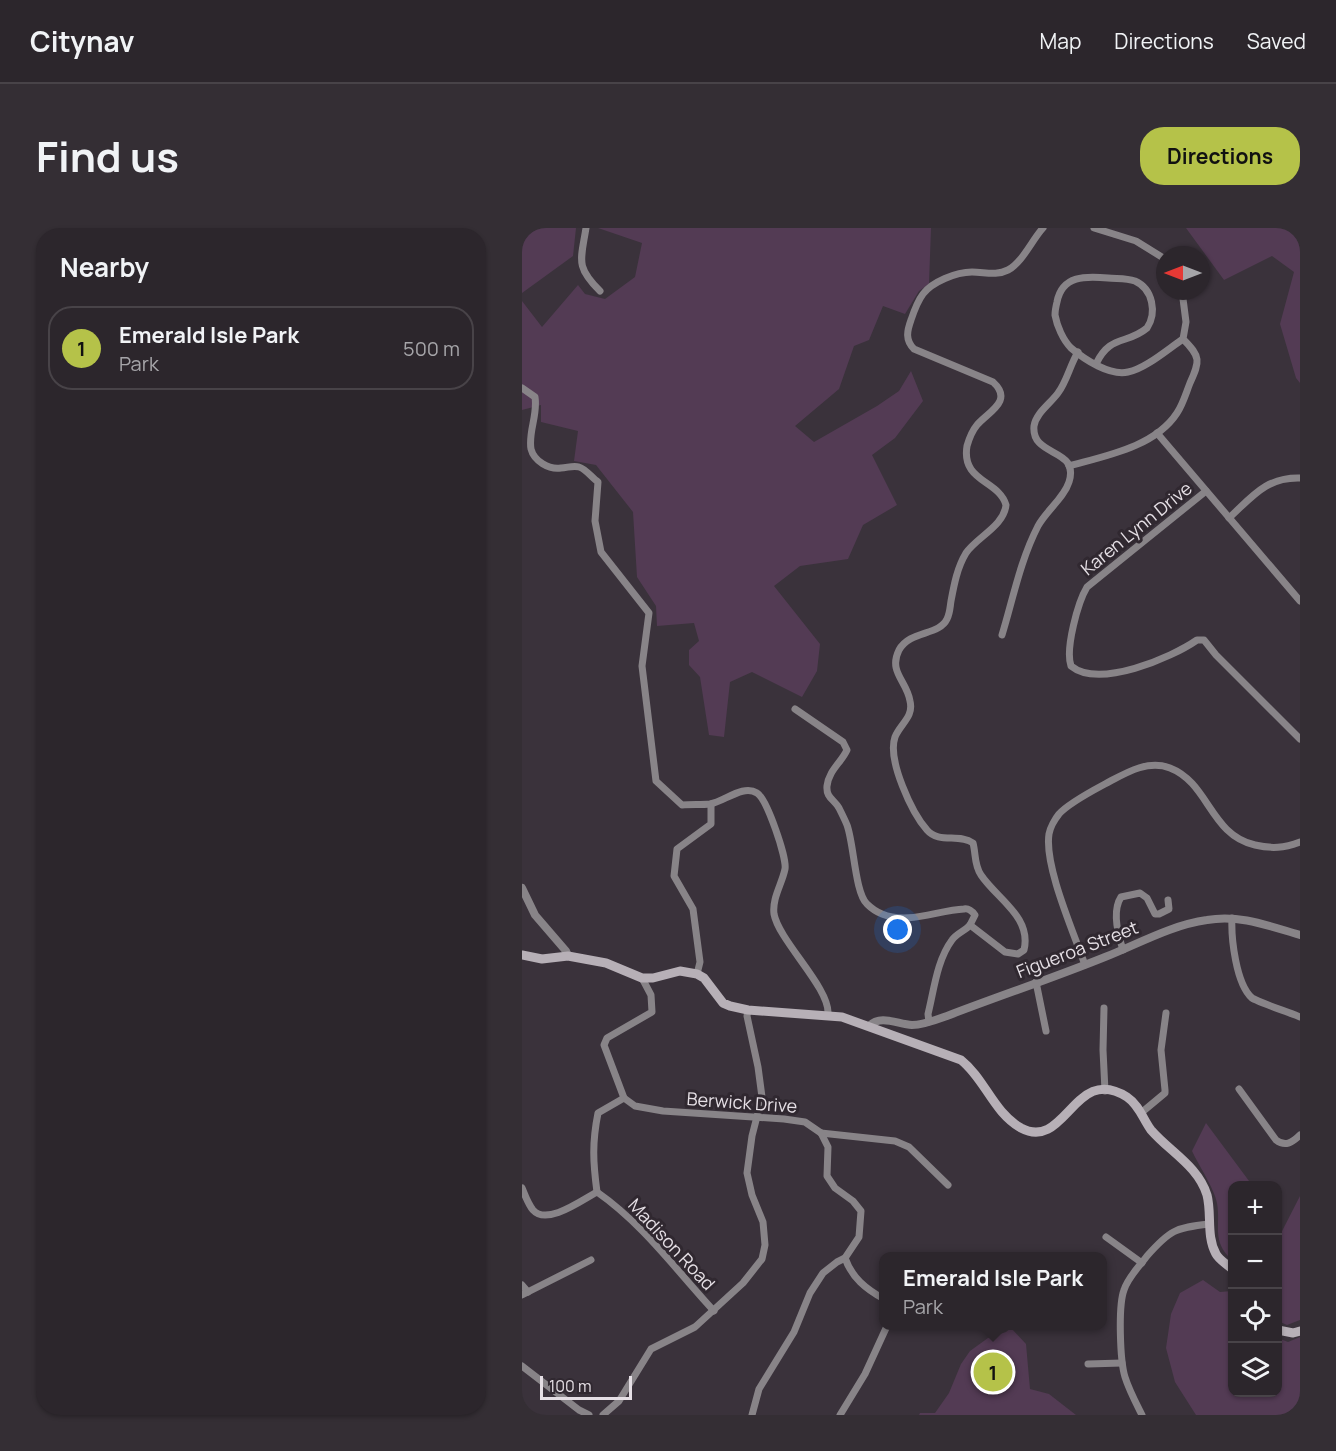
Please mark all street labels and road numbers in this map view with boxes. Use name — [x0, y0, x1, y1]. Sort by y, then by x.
street label: Karen Lynn Drive — [1075, 476, 1197, 580]
street label: Figueroa Street — [1013, 915, 1141, 983]
street label: Berwick Drive — [686, 1086, 798, 1118]
street label: Madison Road — [623, 1193, 721, 1295]

